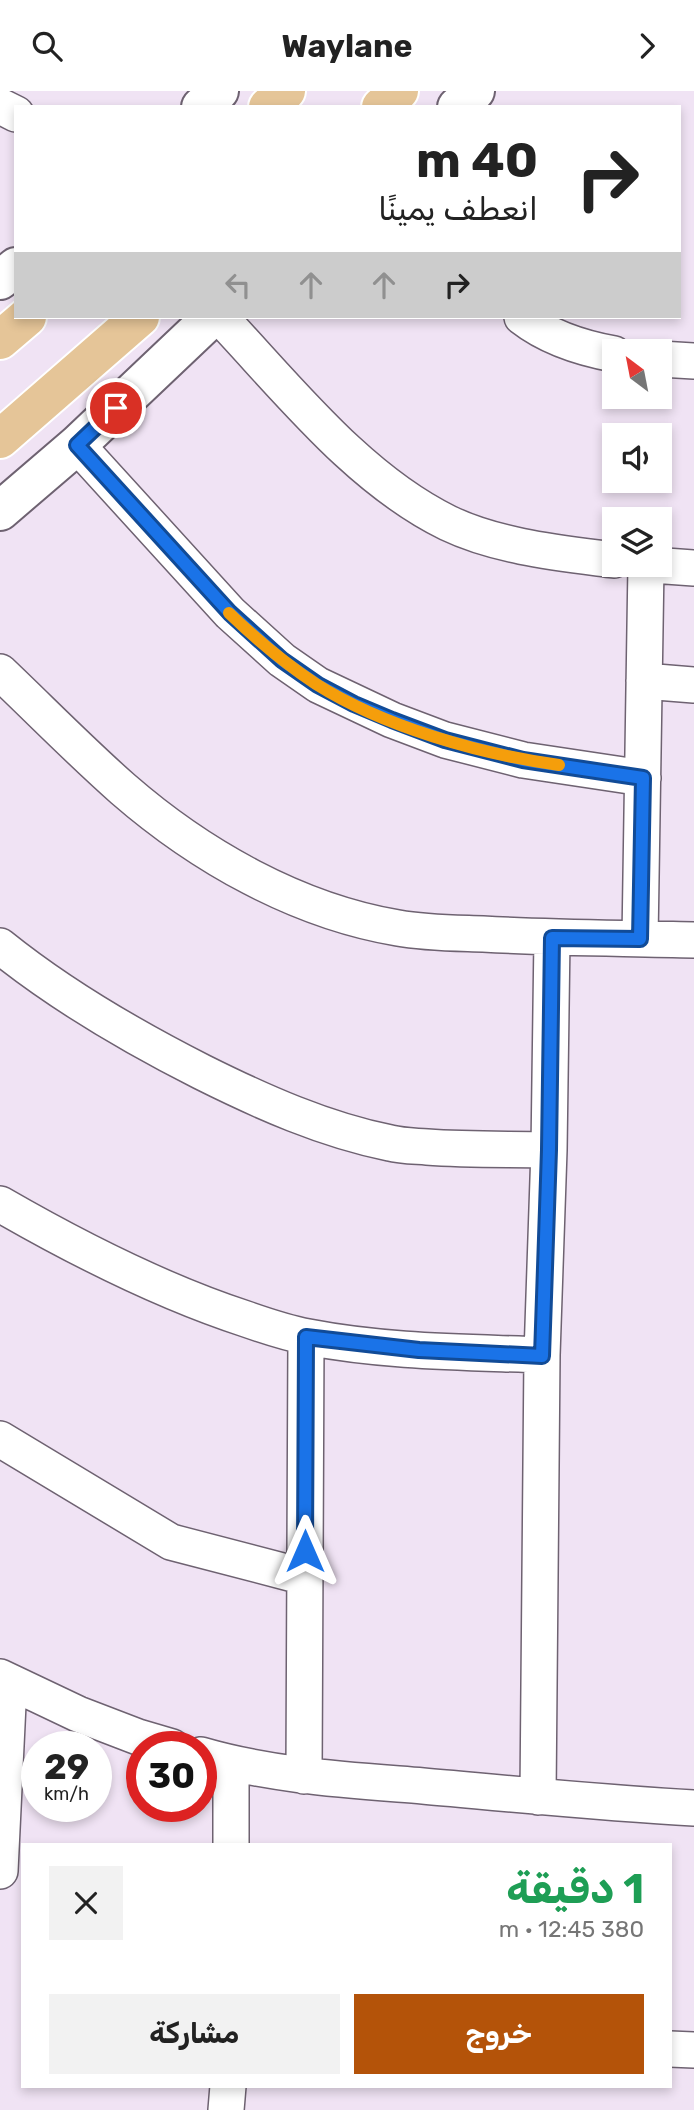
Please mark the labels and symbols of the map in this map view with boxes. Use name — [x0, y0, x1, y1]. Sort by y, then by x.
north arrow — [602, 339, 672, 409]
pin — [86, 378, 146, 438]
position arrow — [268, 1514, 342, 1588]
speed limit sign: 30 — [126, 1731, 217, 1822]

